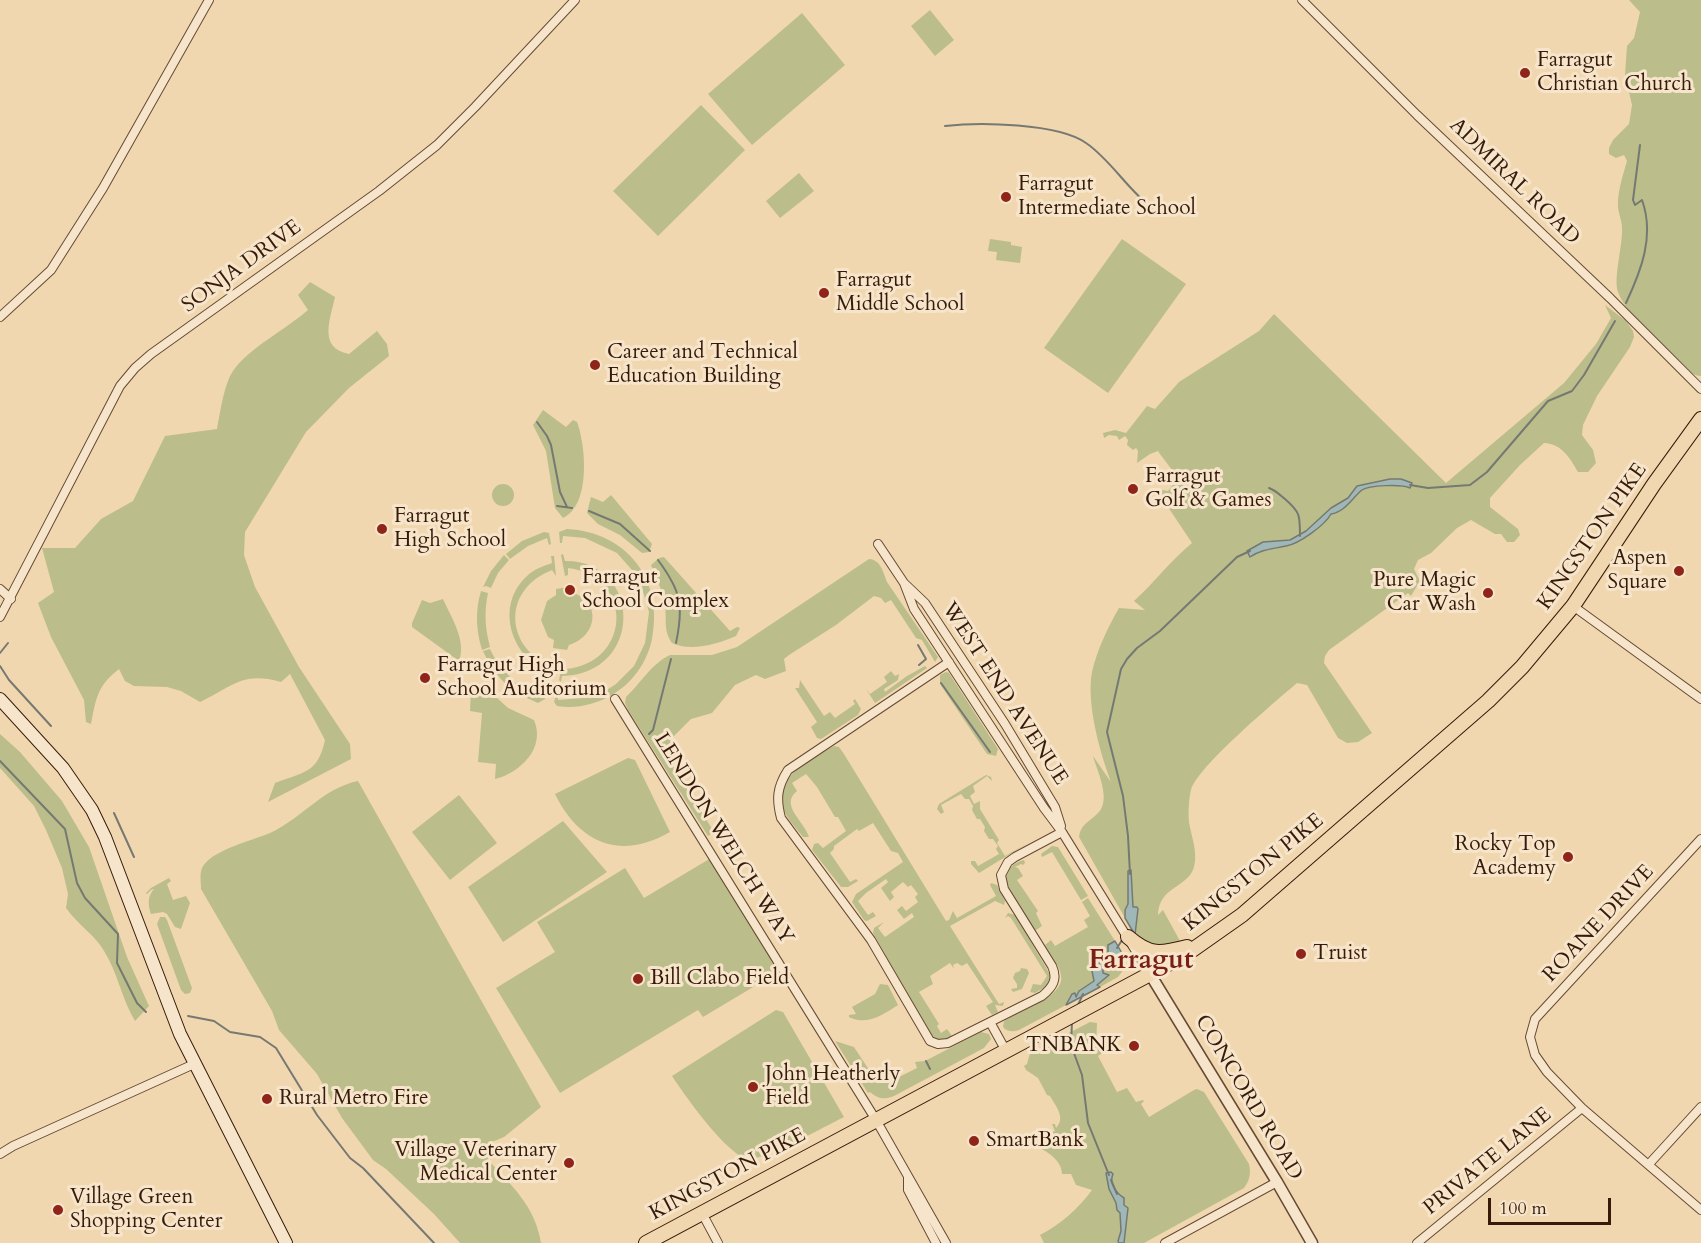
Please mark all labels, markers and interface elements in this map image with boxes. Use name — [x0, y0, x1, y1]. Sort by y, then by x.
place label: Farragut Christian Church — [1537, 48, 1692, 98]
marker: Farragut Christian Church — [1518, 66, 1532, 80]
street label: ADMIRAL ROAD — [1444, 113, 1584, 251]
place label: Farragut Intermediate School — [1018, 172, 1196, 222]
marker: Farragut Intermediate School — [999, 190, 1013, 204]
street label: SONJA DRIVE — [177, 215, 307, 319]
place label: Farragut Middle School — [836, 268, 964, 318]
marker: Farragut Middle School — [817, 286, 831, 300]
place label: Career and Technical Education Building — [607, 340, 798, 390]
marker: Career and Technical Education Building — [588, 358, 602, 372]
street label: KINGSTON PIKE — [1533, 459, 1653, 615]
place label: Farragut Golf & Games — [1145, 464, 1272, 514]
marker: Farragut Golf & Games — [1126, 482, 1140, 496]
place label: Farragut High School — [394, 504, 506, 554]
marker: Farragut High School — [375, 522, 389, 536]
place label: Aspen Square — [1607, 546, 1667, 596]
marker: Aspen Square — [1672, 564, 1686, 578]
place label: Farragut School Complex — [582, 565, 729, 615]
place label: Pure Magic Car Wash — [1373, 568, 1476, 618]
marker: Farragut School Complex — [563, 583, 577, 597]
marker: Pure Magic Car Wash — [1481, 586, 1495, 600]
street label: WEST END AVENUE — [936, 598, 1072, 790]
place label: Farragut High School Auditorium — [437, 653, 607, 703]
marker: Farragut High School Auditorium — [418, 671, 432, 685]
street label: LENDON WELCH WAY — [648, 729, 798, 949]
street label: KINGSTON PIKE — [1179, 809, 1329, 937]
place label: Rocky Top Academy — [1455, 832, 1556, 882]
marker: Rocky Top Academy — [1561, 850, 1575, 864]
street label: ROANE DRIVE — [1538, 860, 1660, 988]
place label: Truist — [1313, 941, 1367, 967]
district label: Farragut — [1088, 946, 1194, 978]
marker: Truist — [1294, 947, 1308, 961]
place label: Bill Clabo Field — [650, 966, 789, 992]
marker: Bill Clabo Field — [631, 972, 645, 986]
street label: CONCORD ROAD — [1189, 1011, 1307, 1185]
place label: TNBANK — [1026, 1033, 1122, 1059]
marker: TNBANK — [1127, 1039, 1141, 1053]
place label: John Heatherly Field — [765, 1062, 901, 1112]
marker: John Heatherly Field — [746, 1080, 760, 1094]
place label: Rural Metro Fire — [279, 1086, 428, 1112]
marker: Rural Metro Fire — [260, 1092, 274, 1106]
street label: PRIVATE LANE — [1419, 1103, 1557, 1221]
street label: KINGSTON PIKE — [646, 1123, 810, 1227]
place label: SmartBank — [986, 1128, 1084, 1154]
marker: SmartBank — [967, 1134, 981, 1148]
place label: Village Veterinary Medical Center — [394, 1138, 557, 1188]
marker: Village Veterinary Medical Center — [562, 1156, 576, 1170]
place label: Village Green Shopping Center — [70, 1185, 222, 1235]
scale bar — [1491, 1186, 1614, 1224]
text: 100 m — [1499, 1196, 1547, 1221]
marker: Village Green Shopping Center — [51, 1203, 65, 1217]

